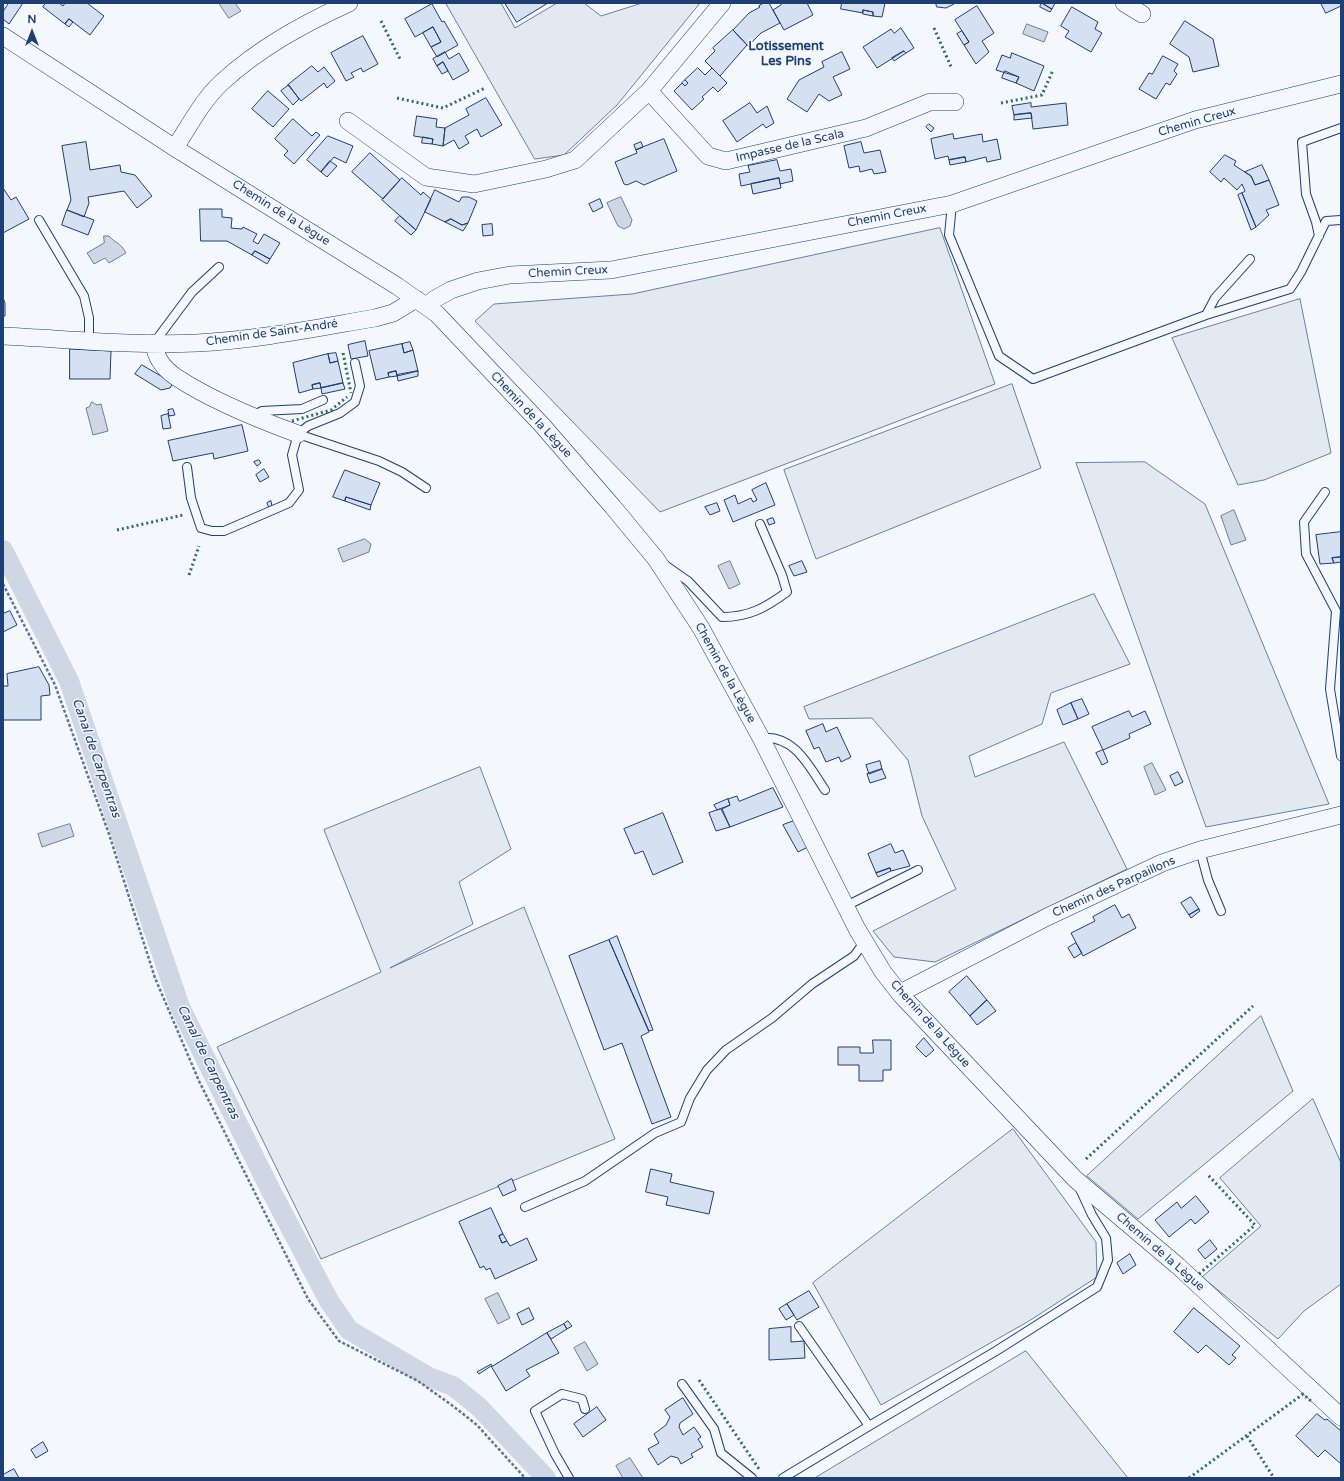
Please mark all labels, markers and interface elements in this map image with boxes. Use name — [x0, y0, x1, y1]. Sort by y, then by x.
north arrow — [12, 12, 52, 52]
text: N — [28, 13, 36, 26]
district label: Lotissement Les Pins — [748, 39, 824, 70]
street label: Chemin Creux — [1157, 104, 1237, 140]
street label: Impasse de la Scala — [734, 127, 846, 165]
street label: Chemin de la Lègue — [229, 177, 333, 249]
street label: Chemin Creux — [846, 201, 928, 231]
street label: Chemin Creux — [528, 263, 608, 281]
street label: Chemin de Saint-André — [205, 317, 339, 349]
street label: Chemin de la Lègue — [487, 369, 575, 461]
street label: Chemin de la Lègue — [691, 620, 759, 726]
water label: Canal de Carpentras — [68, 696, 124, 820]
street label: Chemin des Parpaillons — [1050, 853, 1178, 921]
street label: Chemin de la Lègue — [887, 977, 973, 1071]
water label: Canal de Carpentras — [174, 1002, 242, 1122]
street label: Chemin de la Lègue — [1113, 1210, 1207, 1294]

